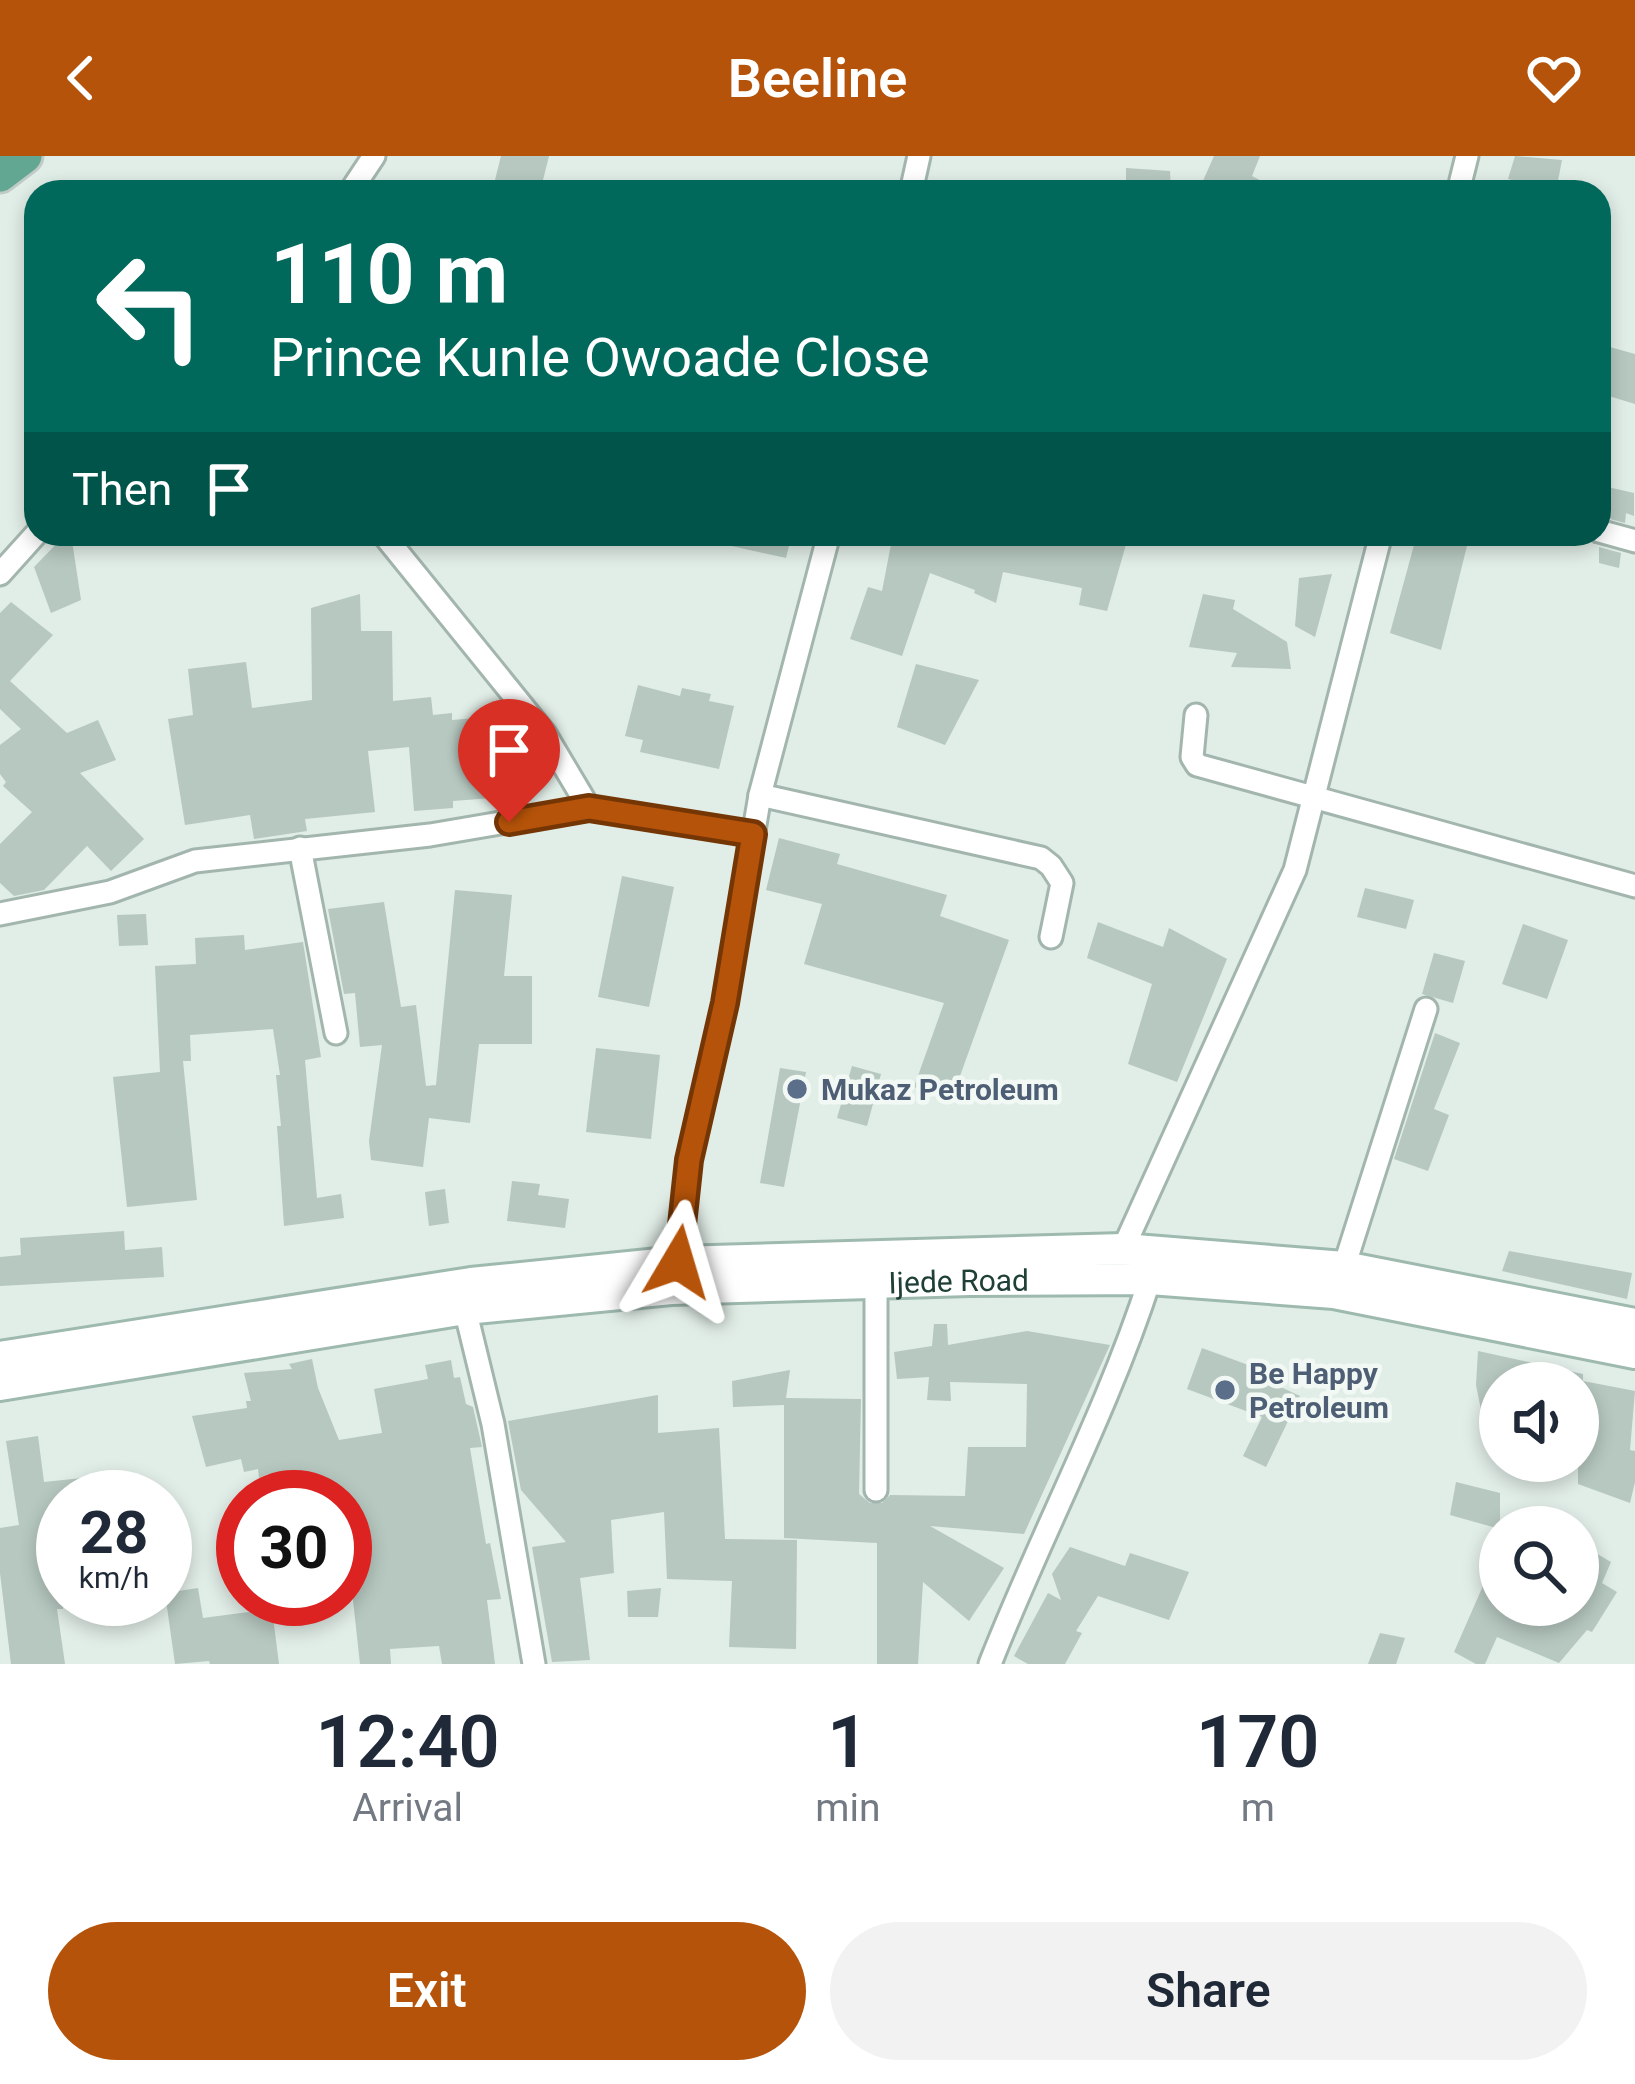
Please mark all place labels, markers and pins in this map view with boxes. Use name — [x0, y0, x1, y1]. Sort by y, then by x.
pin — [458, 699, 560, 822]
place label: Mukaz Petroleum — [821, 1072, 1059, 1107]
marker: Mukaz Petroleum — [784, 1076, 810, 1102]
place label: Be Happy Petroleum — [1249, 1356, 1389, 1425]
marker: Be Happy Petroleum — [1212, 1377, 1238, 1403]

